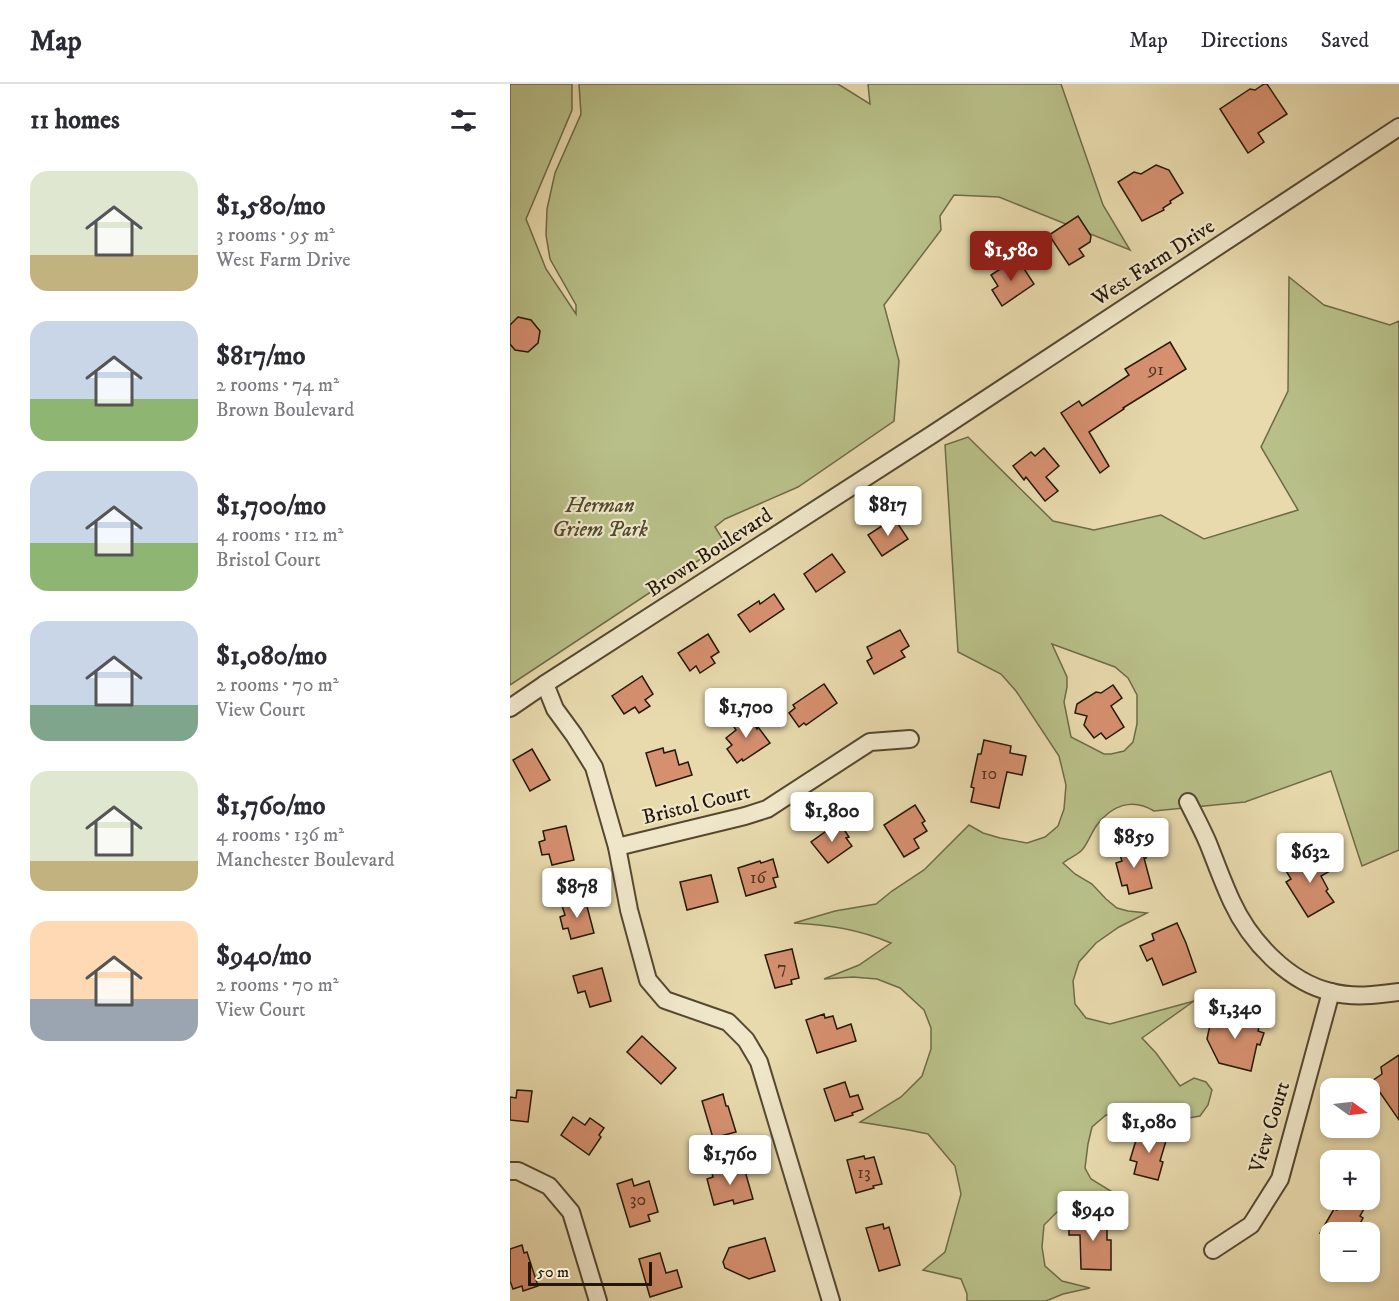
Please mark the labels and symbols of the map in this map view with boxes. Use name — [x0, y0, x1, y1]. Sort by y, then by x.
street label: West Farm Drive — [1086, 213, 1220, 313]
pin: $1,580 — [962, 231, 1060, 282]
house number: 91 — [1147, 359, 1164, 381]
pin: $817 — [852, 486, 924, 537]
park label: Herman Griem Park — [552, 493, 648, 543]
street label: Brown Boulevard — [642, 502, 778, 603]
pin: $1,700 — [697, 688, 795, 739]
house number: 10 — [981, 763, 997, 785]
street label: Bristol Court — [640, 779, 753, 831]
pin: $1,800 — [783, 792, 881, 843]
pin: $859 — [1098, 818, 1170, 869]
pin: $632 — [1274, 833, 1346, 884]
house number: 16 — [750, 867, 767, 889]
pin: $878 — [541, 868, 613, 919]
house number: 7 — [777, 957, 787, 979]
pin: $1,340 — [1186, 989, 1284, 1040]
street label: View Court — [1243, 1078, 1296, 1177]
north arrow — [1320, 1078, 1380, 1138]
pin: $1,080 — [1100, 1103, 1198, 1154]
pin: $1,760 — [681, 1135, 779, 1186]
house number: 13 — [857, 1162, 871, 1184]
house number: 30 — [630, 1189, 646, 1211]
pin: $940 — [1057, 1191, 1129, 1242]
scale bar — [528, 1259, 652, 1286]

